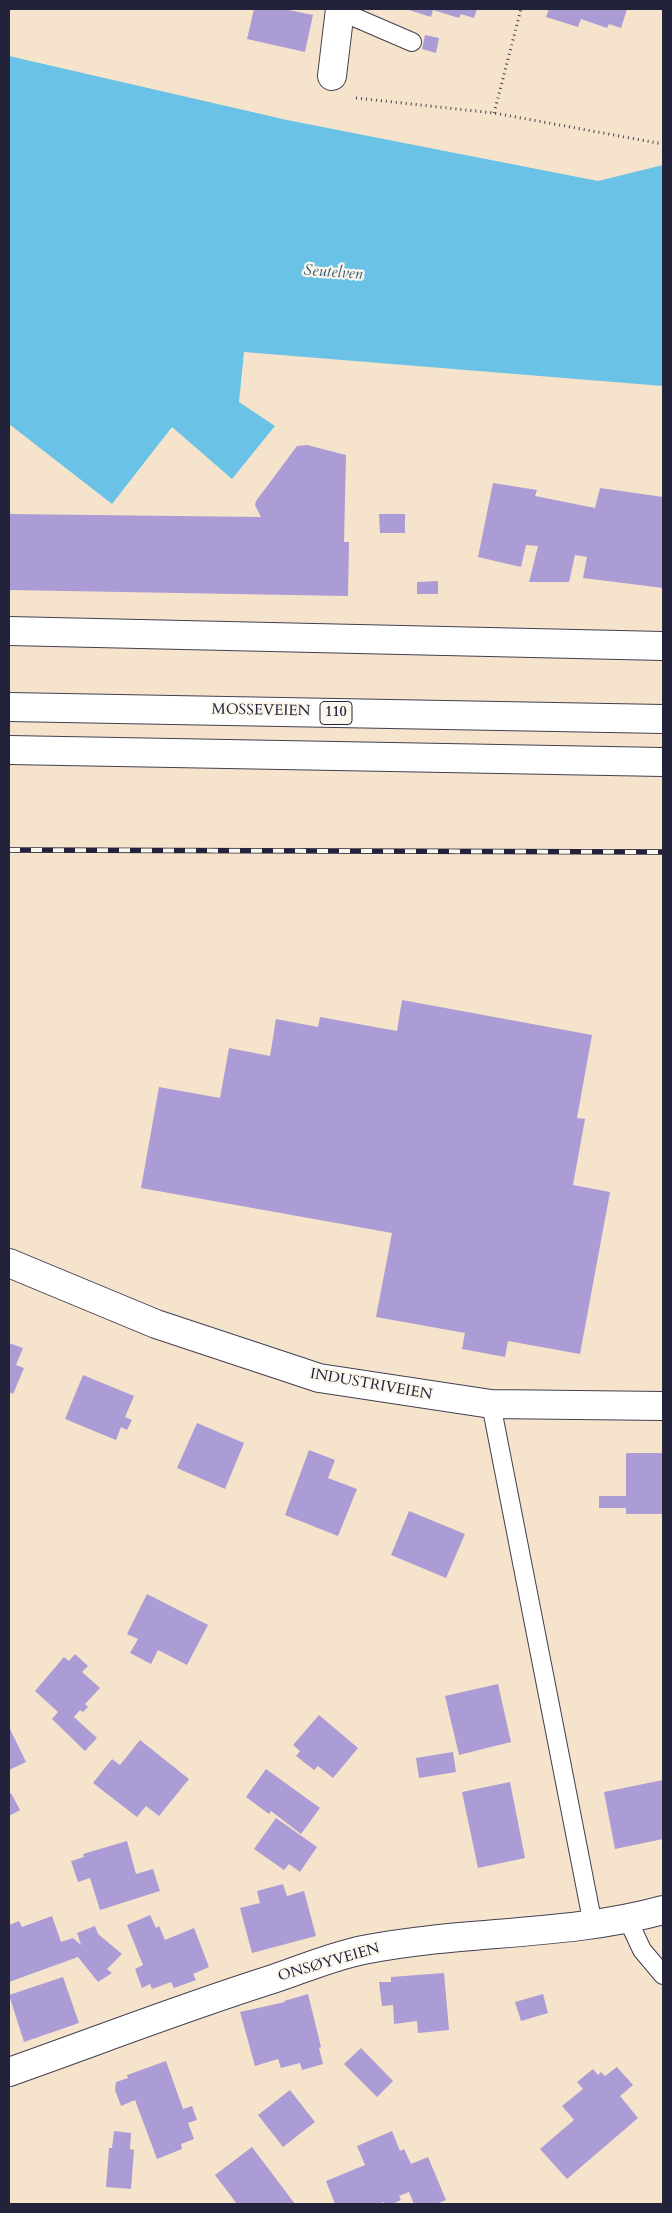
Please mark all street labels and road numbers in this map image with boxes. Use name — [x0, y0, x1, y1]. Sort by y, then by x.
street label: MOSSEVEIEN — [211, 701, 311, 721]
road number: 110 — [320, 701, 352, 724]
street label: INDUSTRIVEIEN — [308, 1365, 434, 1405]
street label: ONSØYVEIEN — [276, 1940, 382, 1986]

